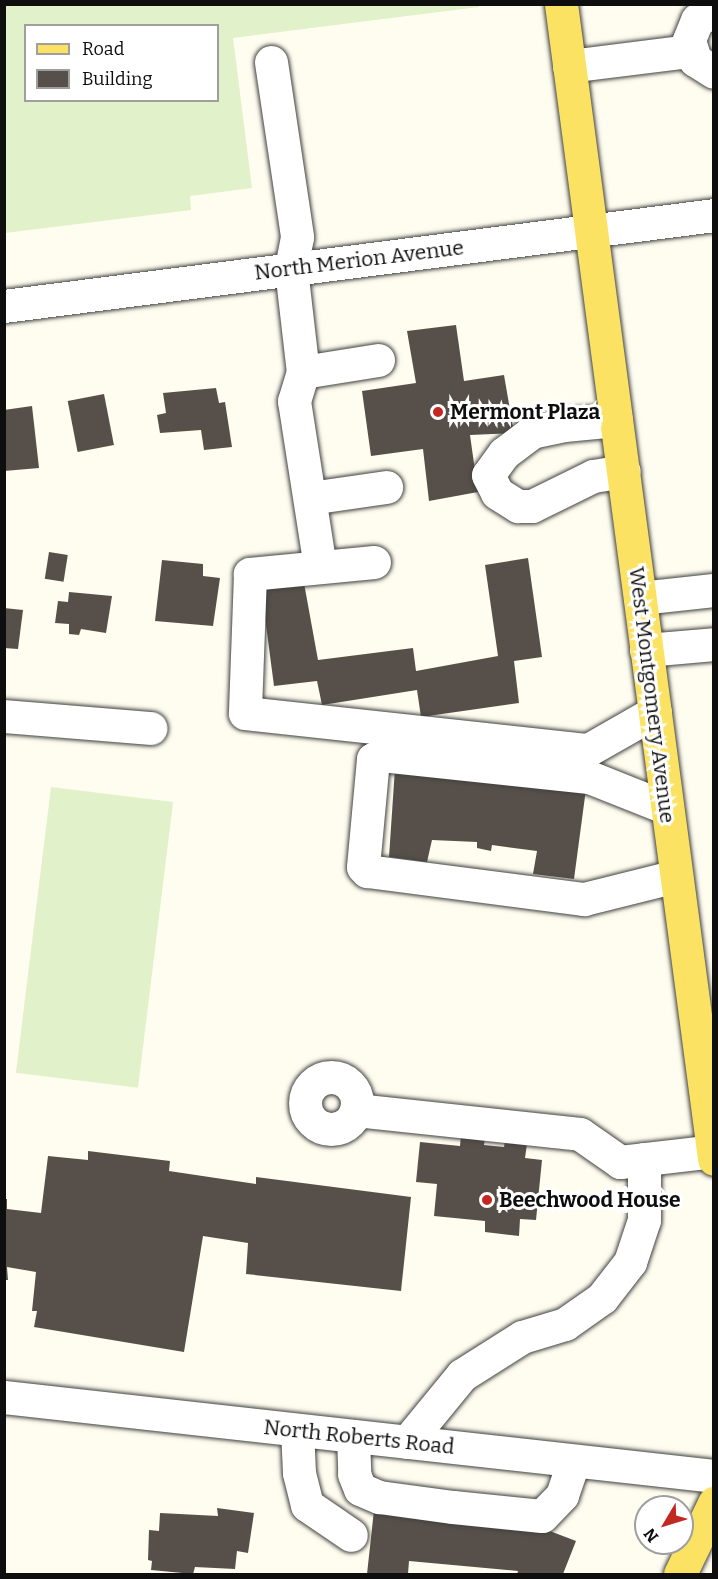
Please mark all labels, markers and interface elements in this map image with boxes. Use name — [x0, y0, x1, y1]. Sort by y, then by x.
legend — [24, 24, 219, 102]
text: Road — [82, 38, 124, 60]
text: Building — [82, 68, 153, 90]
street label: North Merion Avenue — [253, 235, 465, 285]
place label: Mermont Plaza — [450, 399, 600, 425]
marker: Mermont Plaza — [431, 405, 445, 419]
street label: West Montgomery Avenue — [624, 565, 680, 825]
place label: Beechwood House — [499, 1187, 681, 1213]
marker: Beechwood House — [480, 1193, 494, 1207]
street label: North Roberts Road — [262, 1414, 456, 1460]
north arrow — [634, 1495, 694, 1555]
text: N — [640, 1524, 662, 1546]

